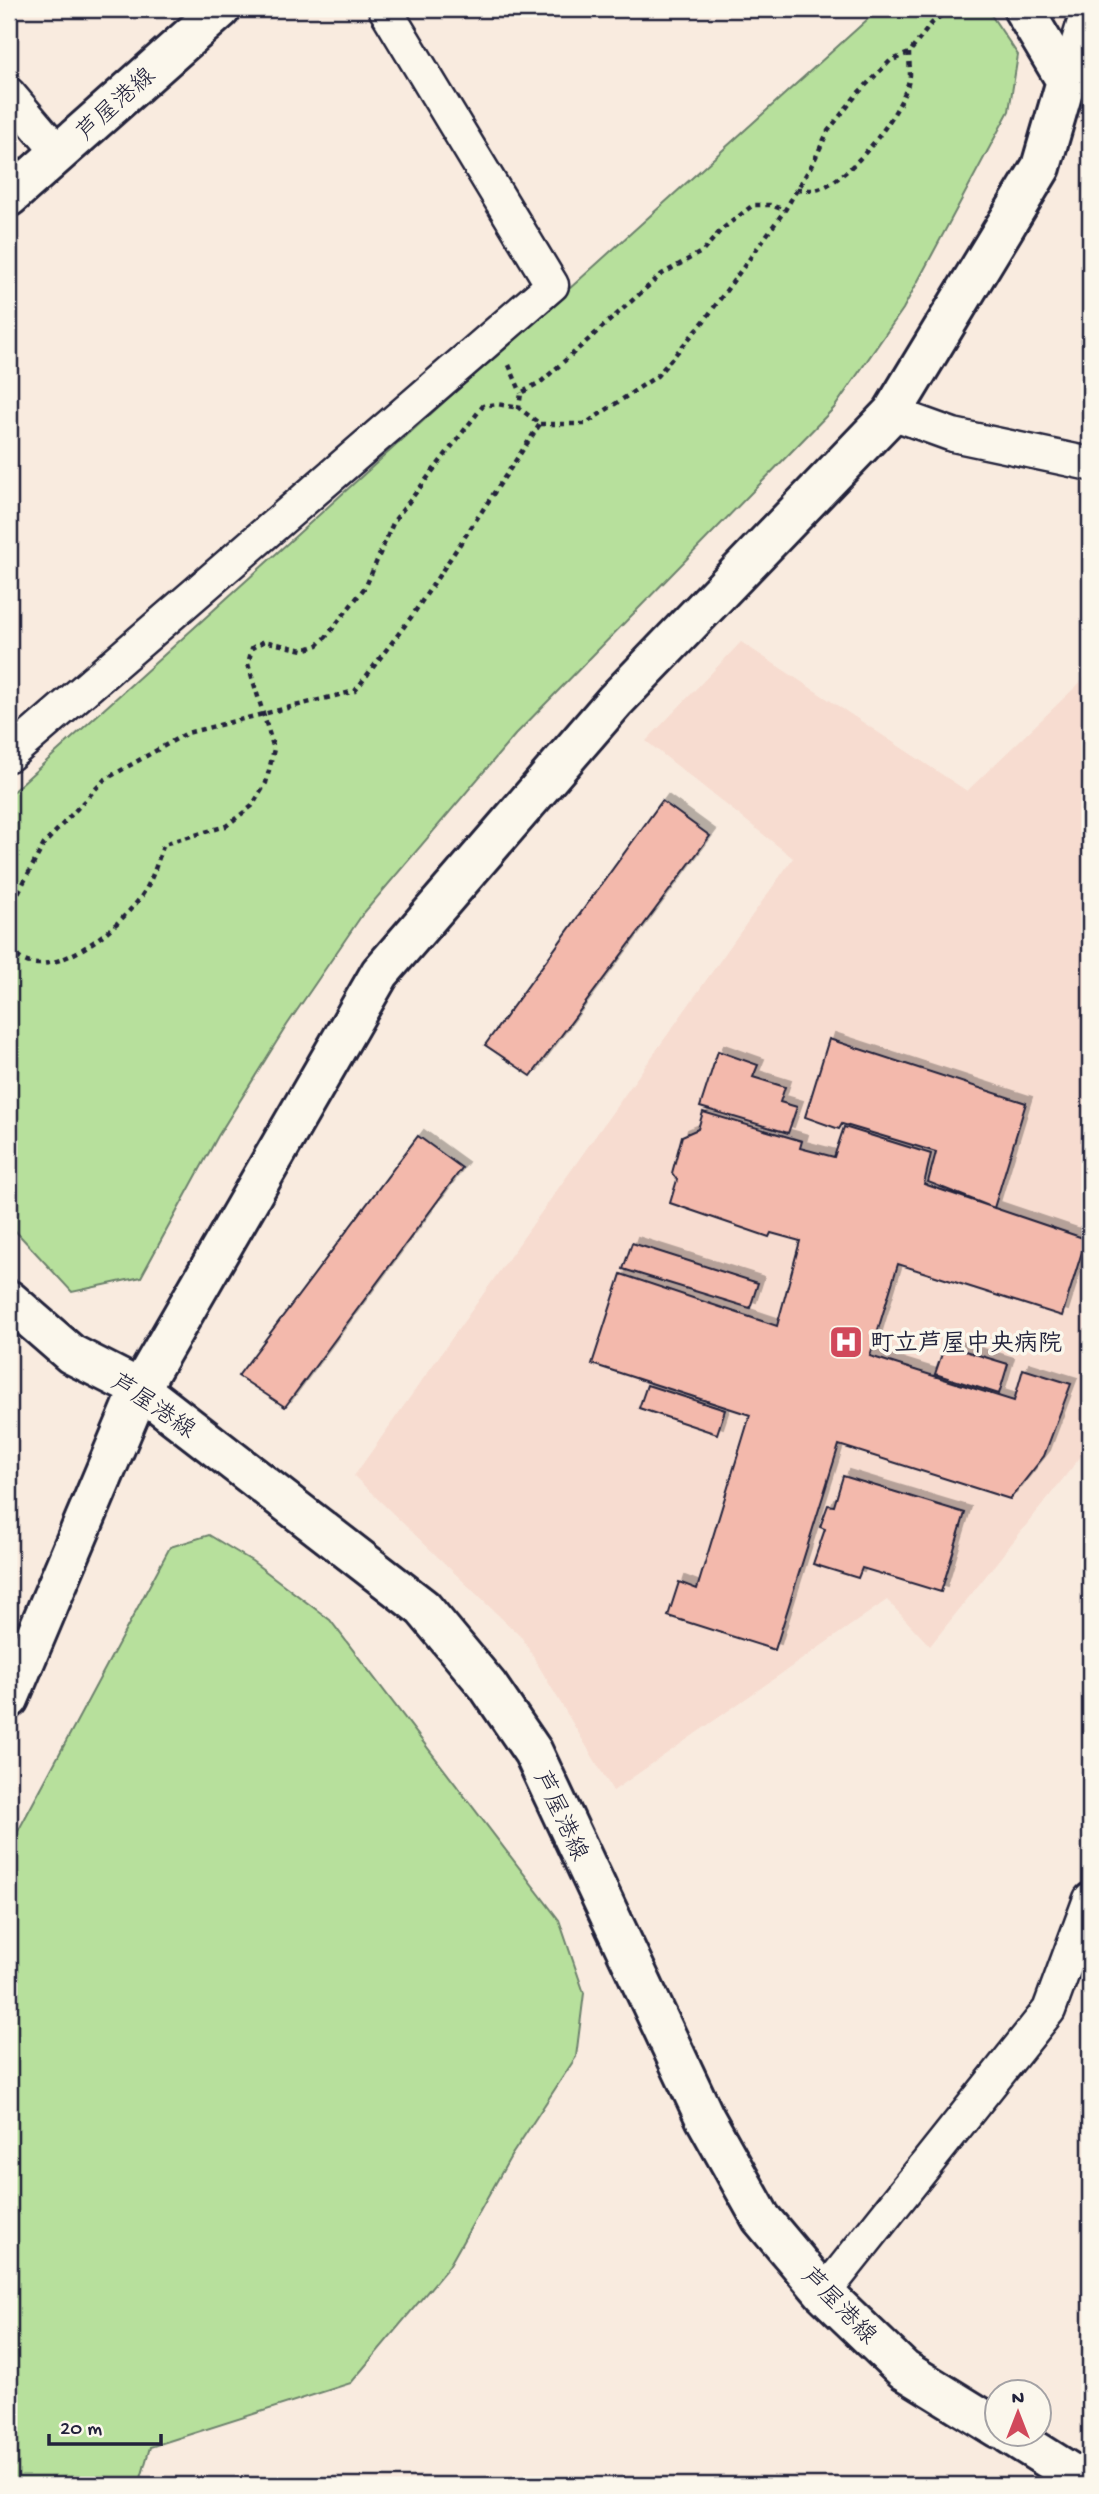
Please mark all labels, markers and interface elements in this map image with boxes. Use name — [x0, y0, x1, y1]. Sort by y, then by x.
street label: 芦屋港線 — [71, 62, 163, 148]
hospital icon: 町立芦屋中央病院 — [827, 1323, 865, 1361]
place label: 町立芦屋中央病院 — [870, 1330, 1062, 1360]
street label: 芦屋港線 — [104, 1368, 201, 1447]
street label: 芦屋港線 — [525, 1766, 593, 1866]
street label: 芦屋港線 — [794, 2262, 882, 2352]
north arrow — [984, 2378, 1054, 2448]
text: N — [1012, 2388, 1024, 2411]
scale bar — [49, 2403, 161, 2447]
text: 20 m — [60, 2418, 102, 2443]

